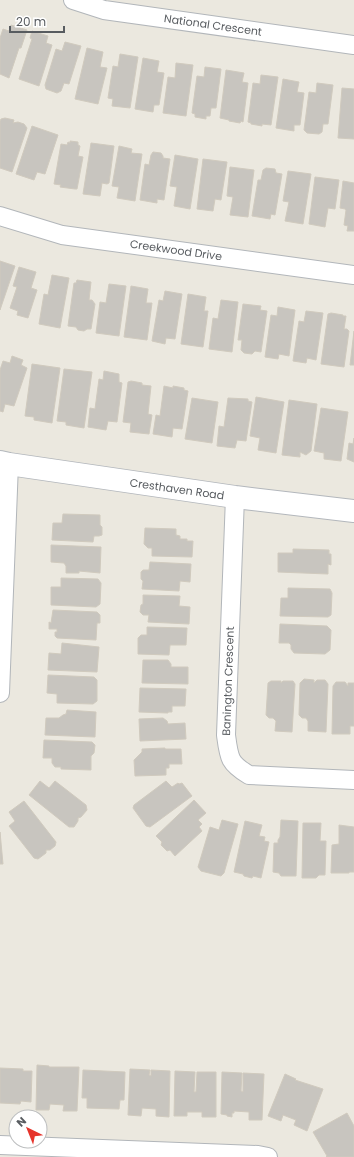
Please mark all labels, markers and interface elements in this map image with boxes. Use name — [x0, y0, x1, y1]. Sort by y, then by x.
scale bar — [10, 8, 64, 34]
street label: National Crescent — [163, 10, 263, 40]
text: 20 m — [16, 13, 46, 30]
street label: Creekwood Drive — [129, 236, 223, 264]
street label: Cresthaven Road — [129, 474, 225, 504]
street label: Banington Crescent — [218, 626, 238, 736]
north arrow — [8, 1109, 48, 1149]
text: N — [13, 1113, 30, 1130]

